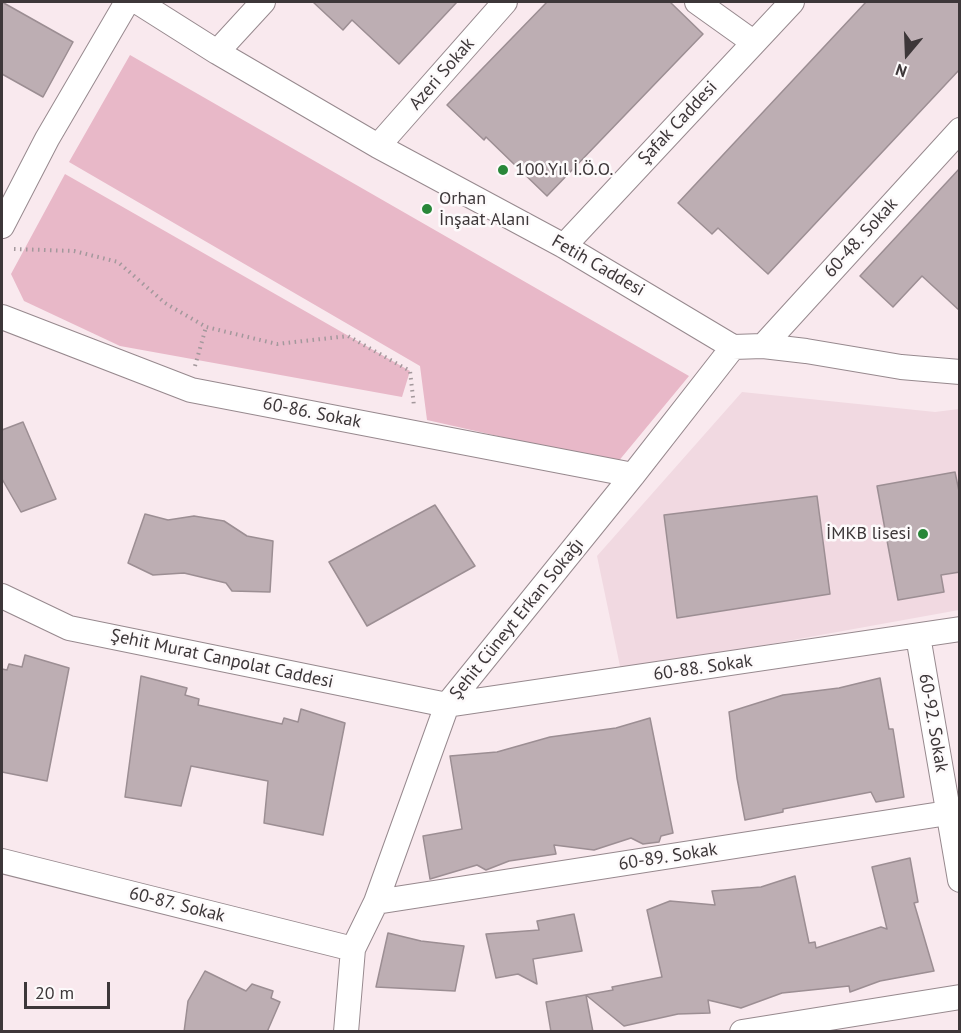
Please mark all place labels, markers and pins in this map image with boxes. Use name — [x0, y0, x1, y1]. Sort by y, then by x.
place label: 100.Yıl İ.Ö.O. — [515, 159, 613, 181]
marker: 100.Yıl İ.Ö.O. — [496, 163, 510, 177]
place label: Orhan İnşaat Alanı — [439, 188, 530, 230]
marker: Orhan İnşaat Alanı — [420, 202, 434, 216]
place label: İMKB lisesi — [826, 523, 911, 545]
marker: İMKB lisesi — [916, 527, 930, 541]

